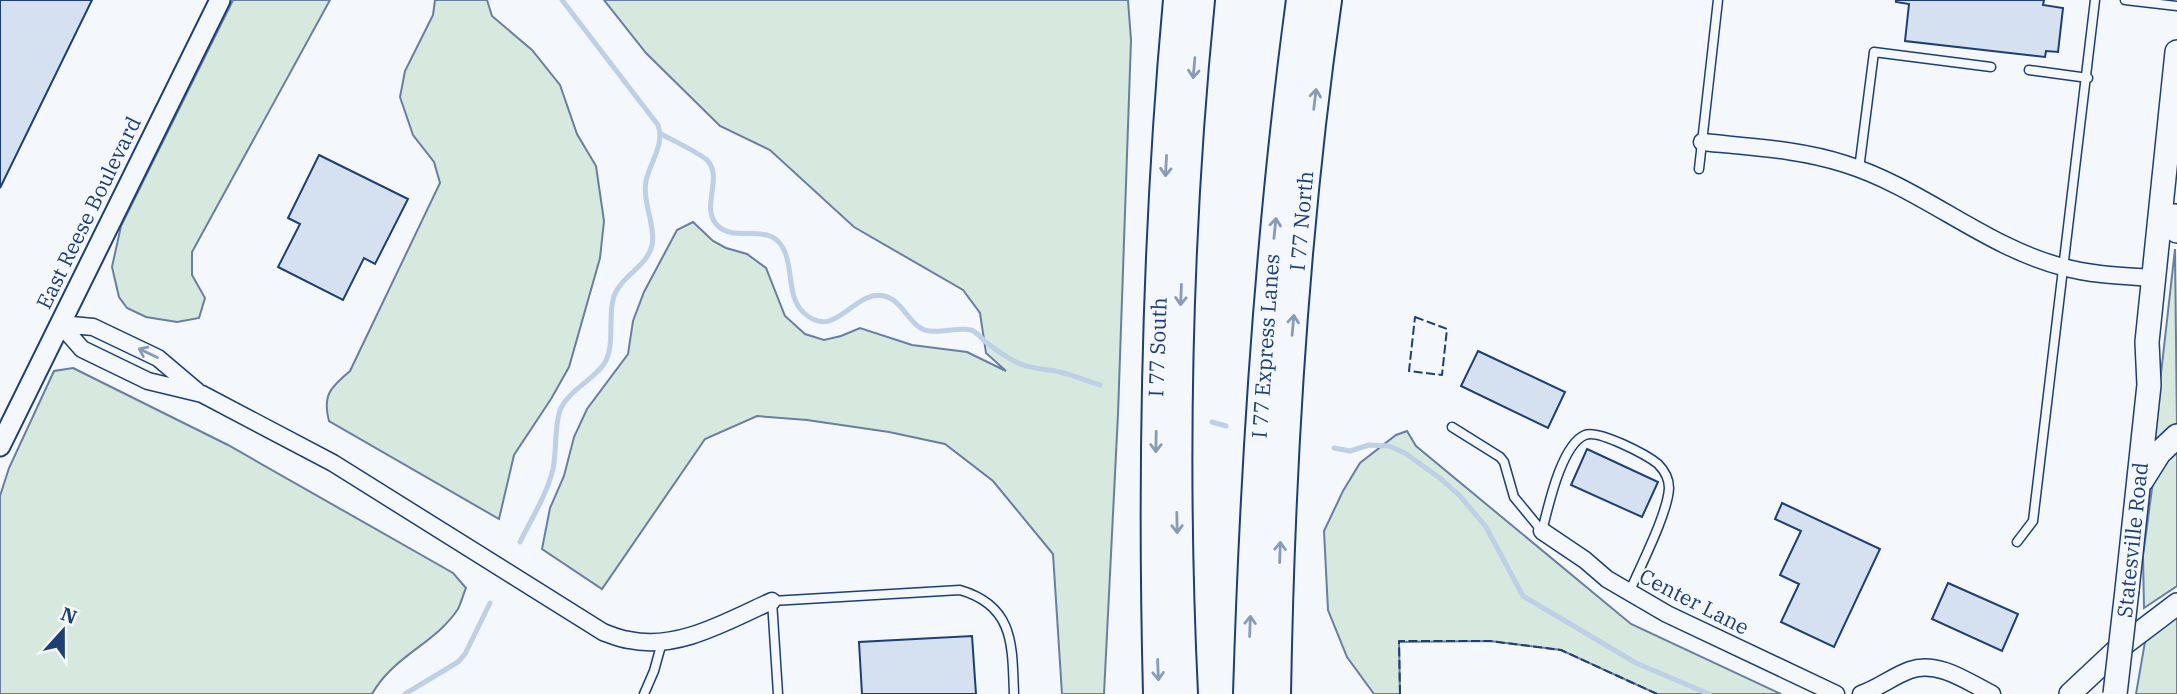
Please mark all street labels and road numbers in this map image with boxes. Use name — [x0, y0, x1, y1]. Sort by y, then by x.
street label: East Reese Boulevard — [29, 111, 147, 314]
street label: I 77 North — [1283, 170, 1319, 272]
street label: I 77 Express Lanes — [1245, 253, 1285, 439]
street label: I 77 South — [1141, 297, 1173, 397]
street label: Statesville Road — [2110, 460, 2154, 619]
street label: Center Lane — [1635, 561, 1754, 641]

